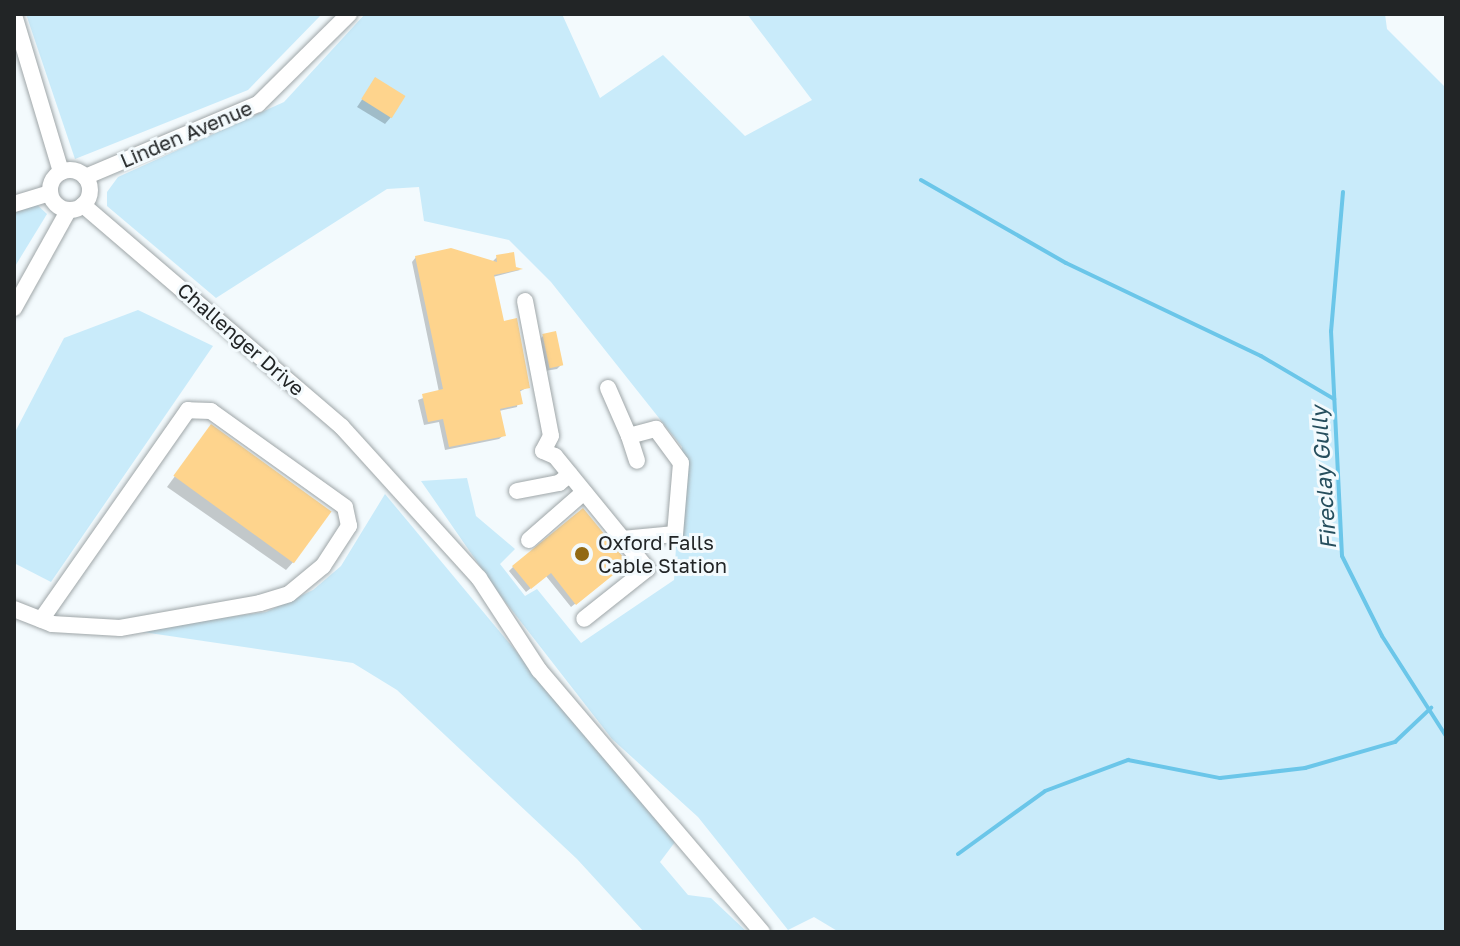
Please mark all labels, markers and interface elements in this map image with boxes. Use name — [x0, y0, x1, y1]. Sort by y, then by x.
street label: Linden Avenue — [116, 95, 256, 173]
street label: Challenger Drive — [173, 277, 309, 401]
water label: Fireclay Gully — [1305, 405, 1341, 551]
place label: Oxford Falls Cable Station — [598, 530, 727, 577]
marker: Oxford Falls Cable Station — [573, 545, 591, 563]

